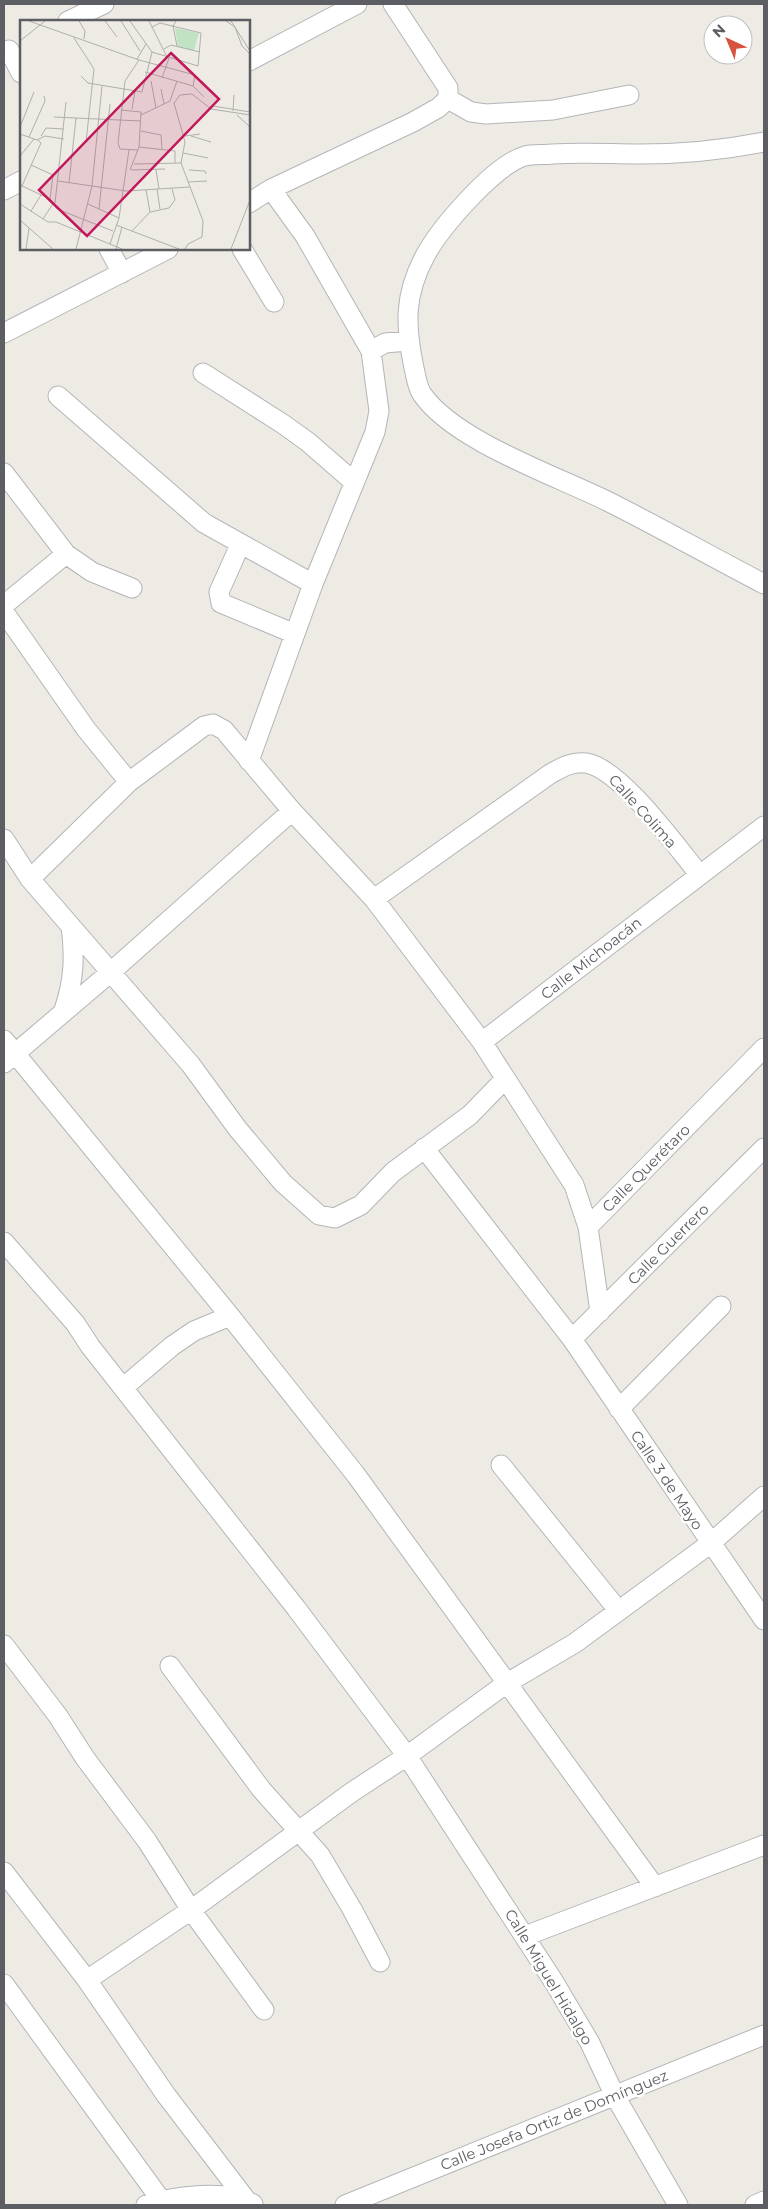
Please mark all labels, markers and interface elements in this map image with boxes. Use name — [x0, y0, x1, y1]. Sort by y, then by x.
north arrow — [703, 15, 753, 65]
inset map — [20, 20, 250, 250]
text: N — [709, 20, 729, 41]
street label: Calle Colima — [605, 770, 681, 852]
street label: Calle Michoacán — [537, 913, 645, 1003]
street label: Calle Querétaro — [598, 1120, 694, 1216]
street label: Calle Guerrero — [623, 1199, 713, 1289]
street label: Calle 3 de Mayo — [627, 1427, 707, 1533]
street label: Calle Miguel Hidalgo — [501, 1906, 597, 2048]
street label: Calle Josefa Ortiz de Domínguez — [437, 2065, 671, 2175]

